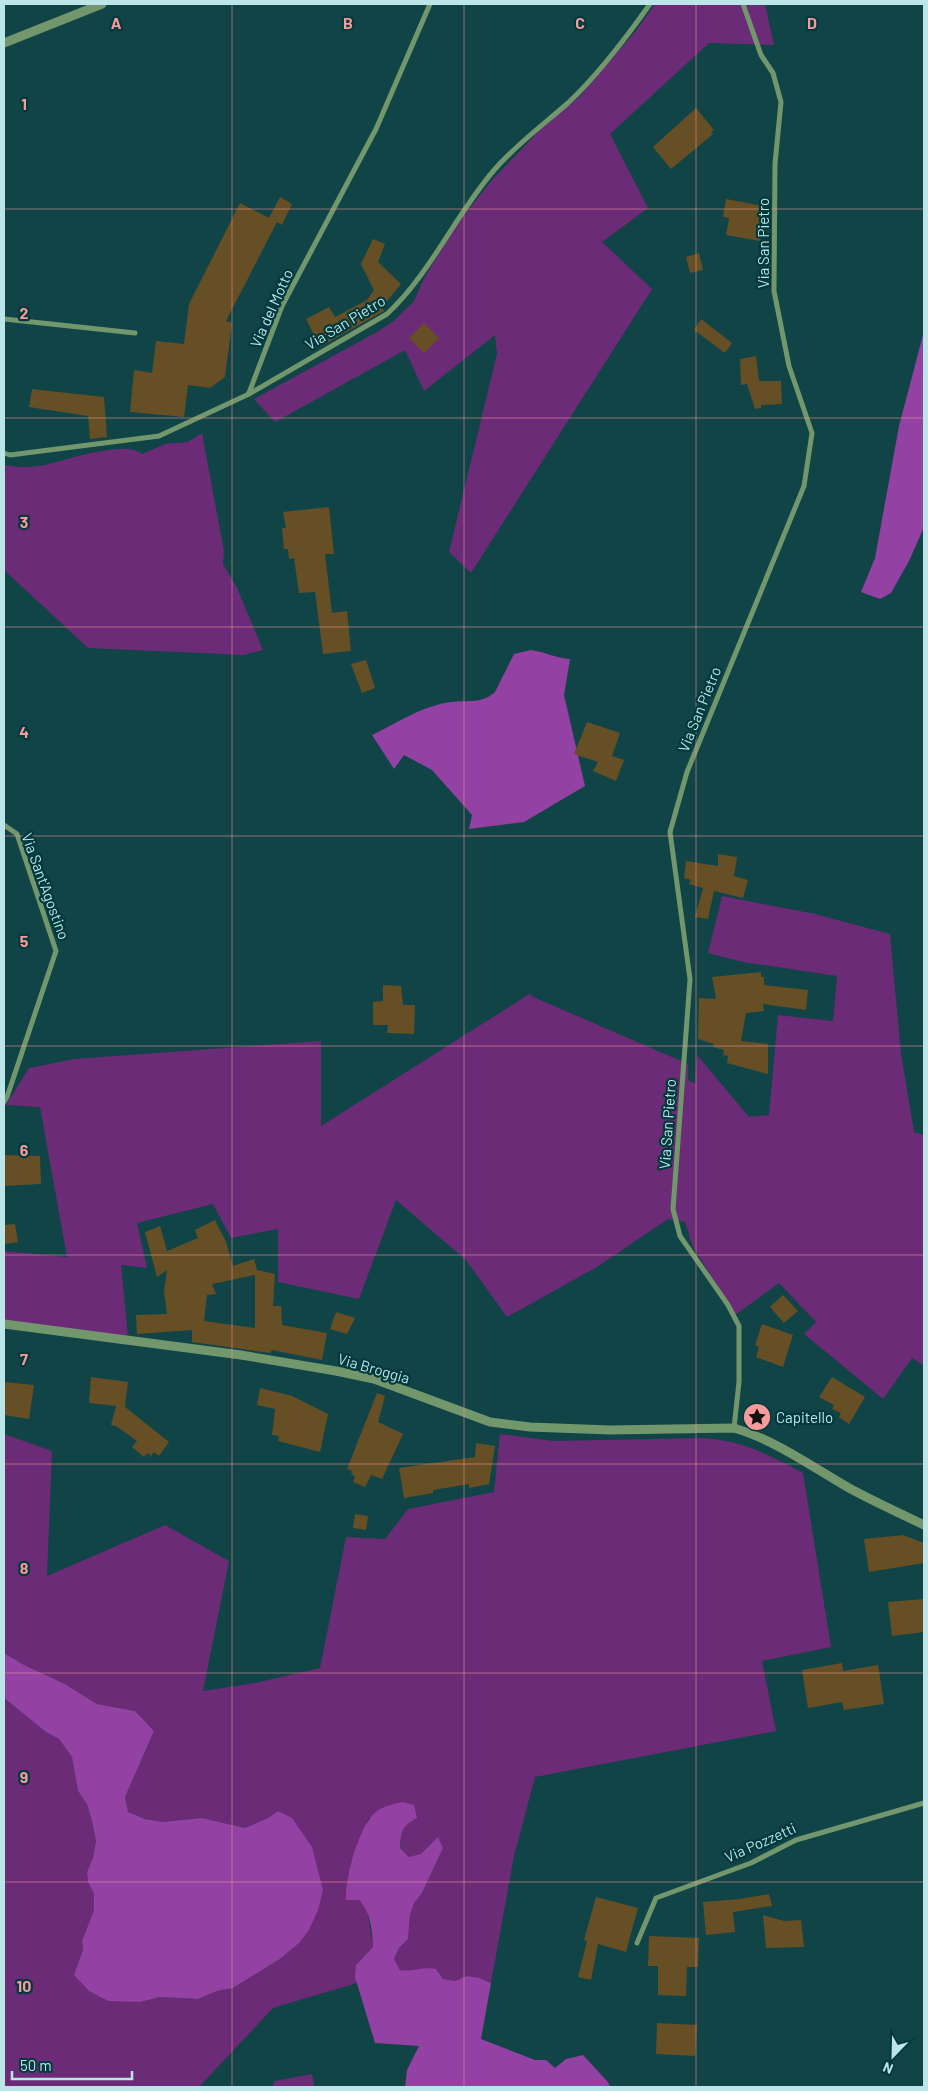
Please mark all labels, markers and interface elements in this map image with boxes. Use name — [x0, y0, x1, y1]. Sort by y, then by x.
text: A — [111, 13, 122, 32]
text: B — [343, 13, 353, 32]
text: C — [575, 13, 585, 32]
text: D — [807, 13, 817, 32]
text: 1 — [21, 94, 27, 113]
street label: Via San Pietro — [754, 198, 772, 288]
street label: Via del Motto — [246, 266, 296, 350]
street label: Via San Pietro — [302, 291, 388, 353]
text: 2 — [20, 303, 29, 322]
text: 3 — [20, 512, 28, 531]
street label: Via San Pietro — [674, 664, 724, 754]
text: 4 — [19, 722, 29, 741]
street label: Via Sant'Agostino — [18, 830, 74, 942]
text: 5 — [20, 931, 29, 950]
street label: Via San Pietro — [655, 1078, 679, 1170]
text: 6 — [20, 1140, 29, 1159]
text: 7 — [20, 1349, 28, 1368]
street label: Via Broggia — [336, 1349, 412, 1387]
place icon: Capitello — [742, 1402, 772, 1432]
place label: Capitello — [776, 1408, 833, 1426]
text: 8 — [20, 1558, 29, 1577]
text: 9 — [20, 1767, 28, 1786]
street label: Via Pozzetti — [722, 1818, 798, 1866]
text: 10 — [17, 1976, 31, 1995]
north arrow — [868, 2031, 918, 2081]
scale bar — [12, 2048, 132, 2080]
text: 50 m — [20, 2056, 52, 2074]
text: N — [880, 2059, 895, 2078]

